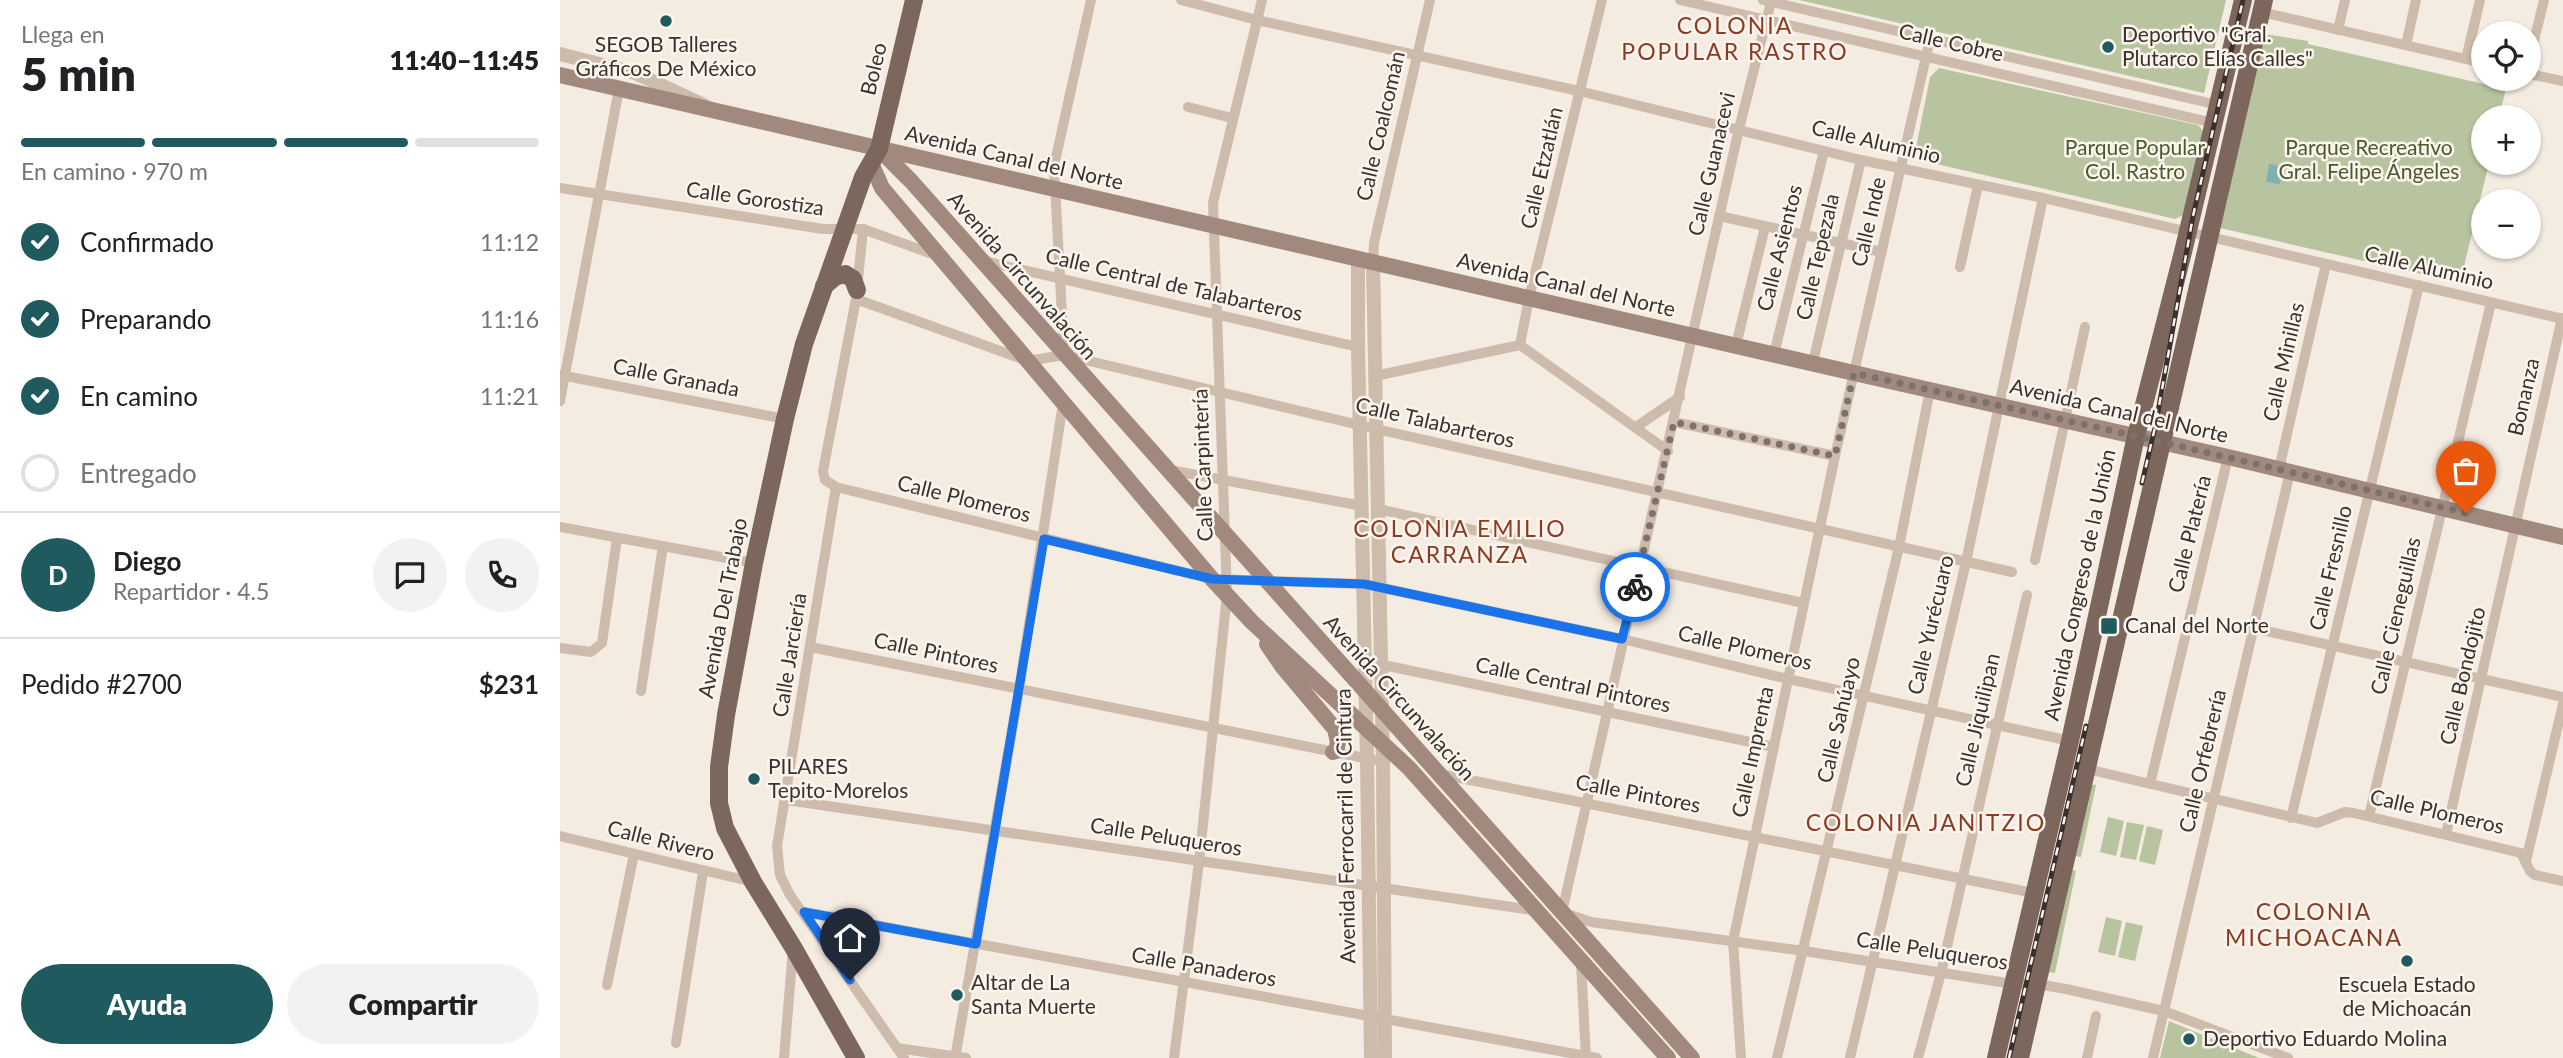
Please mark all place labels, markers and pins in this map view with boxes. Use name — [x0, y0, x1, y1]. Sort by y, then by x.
marker: SEGOB Talleres Gráficos De México — [658, 13, 674, 29]
place label: Deportivo "Gral. Plutarco Elías Calles" — [2122, 21, 2313, 70]
place label: SEGOB Talleres Gráficos De México — [576, 31, 756, 80]
marker: Deportivo "Gral. Plutarco Elías Calles" — [2100, 39, 2116, 55]
pin — [2436, 441, 2496, 513]
place label: Canal del Norte — [2125, 612, 2269, 637]
marker: Canal del Norte — [2099, 616, 2119, 636]
place label: PILARES Tepito-Morelos — [768, 753, 908, 802]
marker: PILARES Tepito-Morelos — [746, 771, 762, 787]
pin — [820, 908, 880, 980]
marker: Escuela Estado de Michoacán — [2399, 953, 2415, 969]
place label: Altar de La Santa Muerte — [971, 969, 1096, 1018]
place label: Escuela Estado de Michoacán — [2338, 971, 2476, 1020]
marker: Altar de La Santa Muerte — [949, 987, 965, 1003]
place label: Deportivo Eduardo Molina — [2203, 1025, 2447, 1050]
marker: Deportivo Eduardo Molina — [2181, 1031, 2197, 1047]

